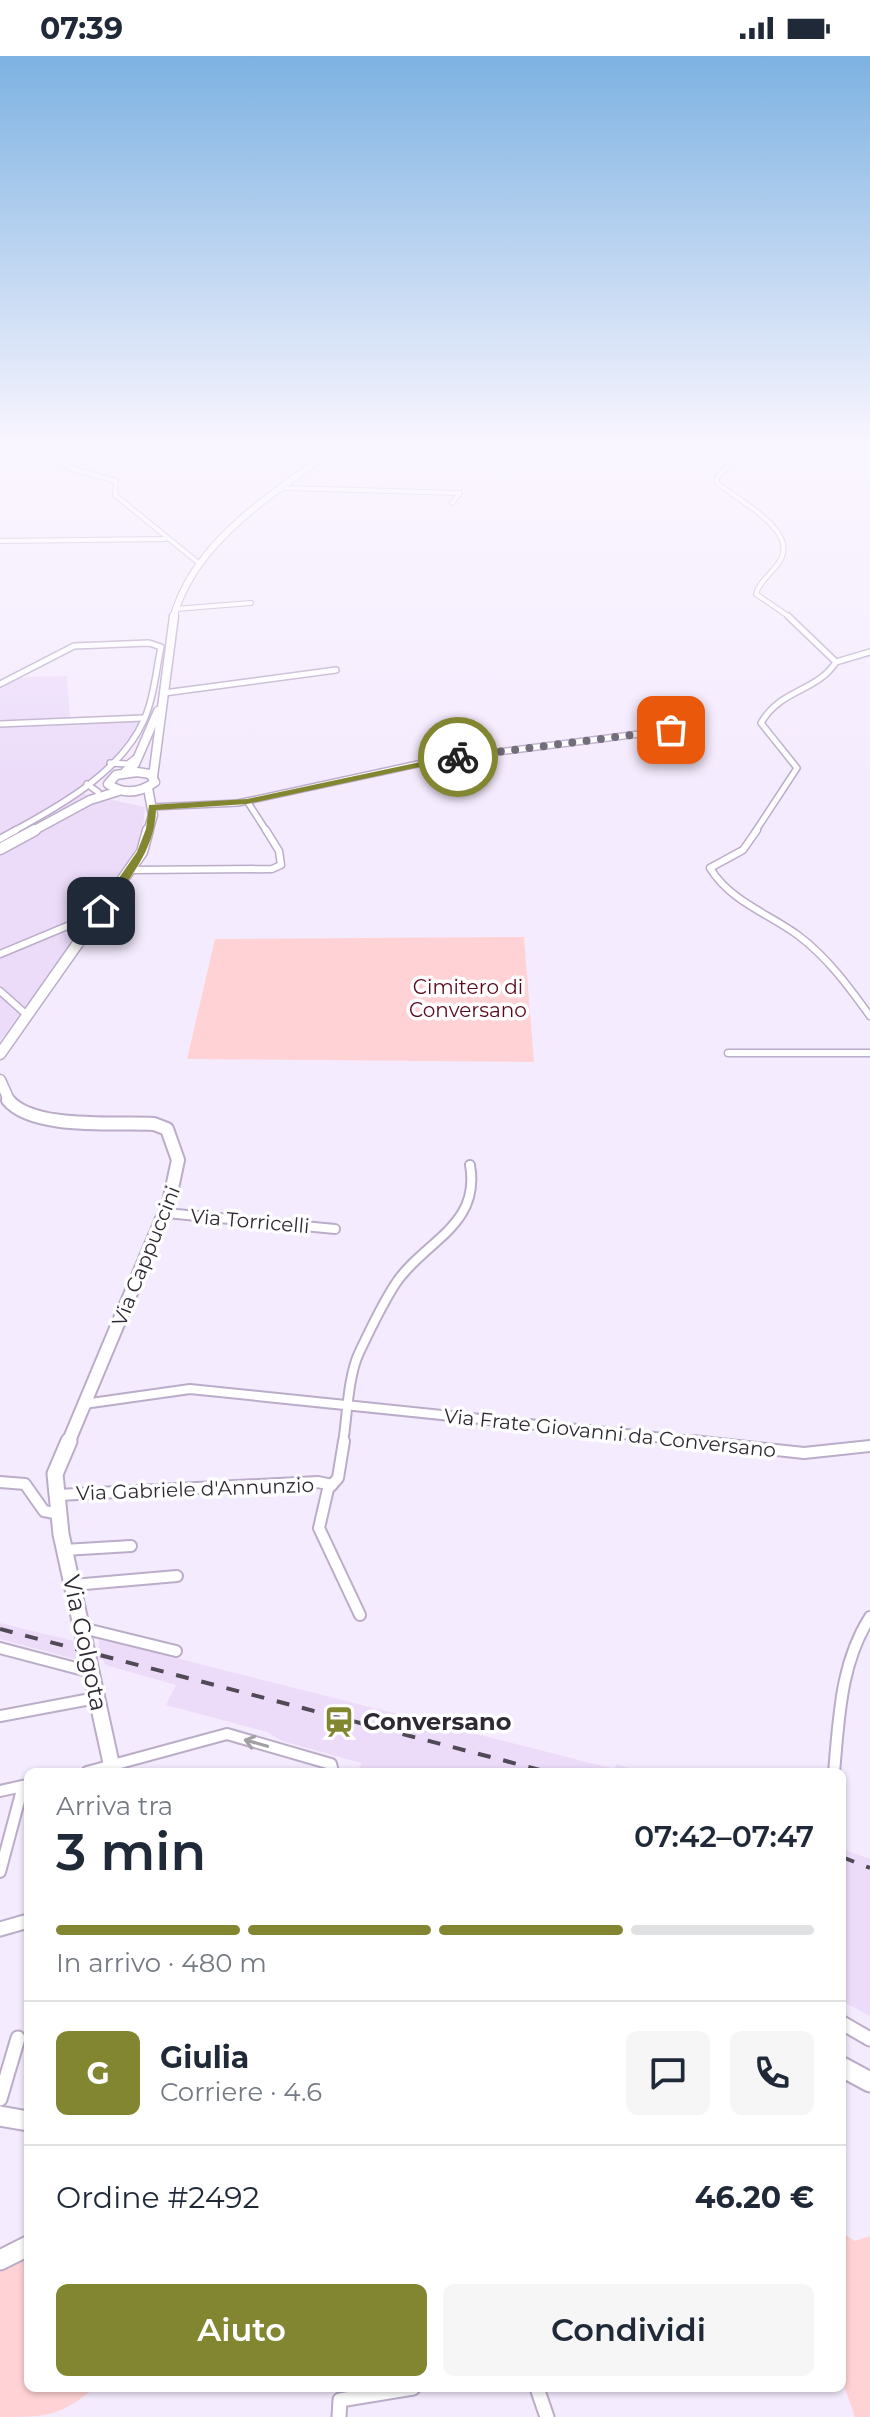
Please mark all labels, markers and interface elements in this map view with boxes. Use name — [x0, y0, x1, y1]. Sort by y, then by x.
text: 07:39 — [40, 10, 123, 47]
pin — [637, 696, 705, 764]
icon: bag — [649, 708, 693, 752]
courier — [418, 717, 498, 797]
icon: bike — [436, 735, 480, 779]
pin — [67, 877, 135, 945]
icon: home — [79, 889, 123, 933]
park label: Cimitero di Conversano — [409, 975, 527, 1022]
street label: Via Cappuccini — [107, 1182, 185, 1330]
street label: Via Torricelli — [189, 1204, 311, 1238]
street label: Via Frate Giovanni da Conversano — [443, 1404, 777, 1462]
street label: Via Gabriele d'Annunzio — [76, 1473, 314, 1505]
street label: Via Golgota — [57, 1572, 114, 1714]
station icon: Conversano — [322, 1705, 356, 1739]
place label: Conversano — [363, 1707, 511, 1736]
one-way arrow — [243, 1734, 269, 1749]
text: Arriva tra — [56, 1790, 173, 1822]
text: 07:42–07:47 — [634, 1818, 814, 1855]
text: 3 min — [56, 1820, 206, 1883]
text: In arrivo · 480 m — [56, 1947, 267, 1979]
button: chat — [626, 2031, 710, 2115]
button: phone — [730, 2031, 814, 2115]
text: Giulia — [160, 2039, 249, 2076]
text: G — [86, 2055, 110, 2092]
text: Corriere · 4.6 — [160, 2076, 322, 2108]
text: Ordine #2492 — [56, 2179, 260, 2216]
text: 46.20 € — [695, 2179, 814, 2216]
button: Aiuto — [56, 2284, 427, 2376]
button: Condividi — [443, 2284, 814, 2376]

